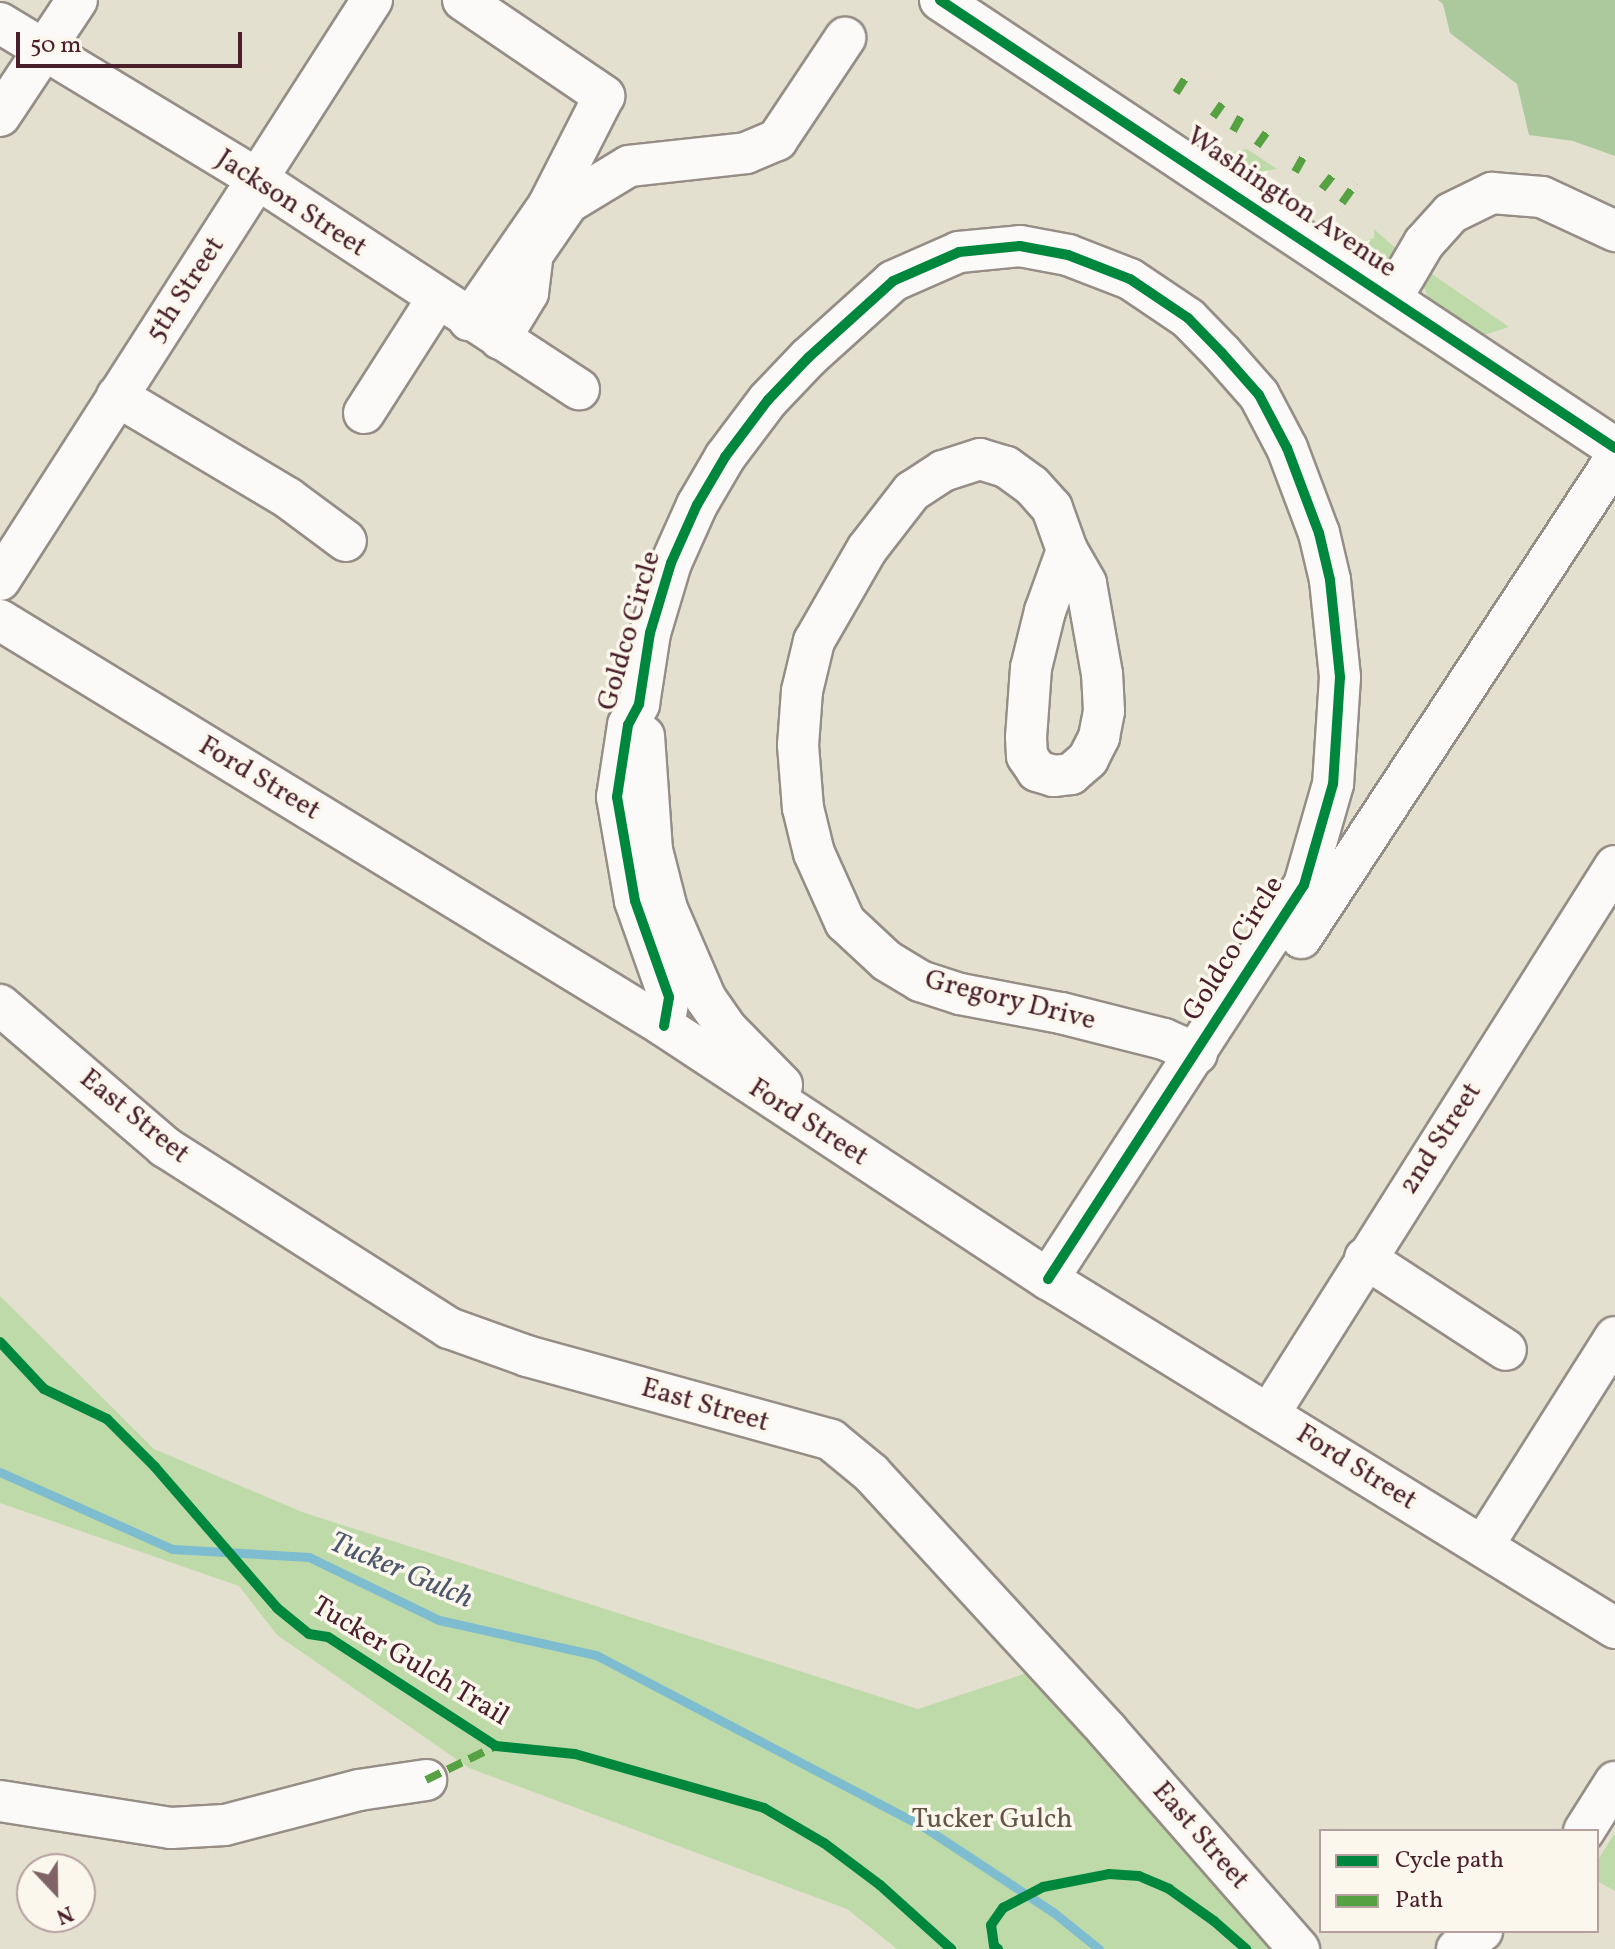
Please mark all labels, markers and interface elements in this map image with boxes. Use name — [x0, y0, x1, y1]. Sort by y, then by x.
scale bar — [20, 16, 246, 66]
text: 50 m — [30, 29, 82, 63]
street label: Washington Avenue — [1179, 120, 1403, 286]
street label: Jackson Street — [209, 143, 373, 265]
street label: 5th Street — [140, 231, 232, 349]
street label: Goldco Circle — [591, 547, 669, 715]
street label: Ford Street — [192, 730, 326, 828]
street label: Goldco Circle — [1176, 870, 1292, 1028]
street label: Gregory Drive — [921, 963, 1099, 1039]
street label: East Street — [72, 1063, 196, 1171]
street label: Ford Street — [742, 1072, 874, 1174]
street label: 2nd Street — [1392, 1077, 1490, 1201]
street label: East Street — [637, 1372, 773, 1440]
street label: Ford Street — [1290, 1418, 1422, 1518]
water label: Tucker Gulch — [324, 1525, 478, 1617]
street label: Tucker Gulch Trail — [305, 1590, 515, 1734]
street label: East Street — [1144, 1775, 1256, 1897]
park label: Tucker Gulch — [911, 1803, 1073, 1837]
legend — [1319, 1829, 1599, 1933]
text: Cycle path — [1395, 1844, 1504, 1878]
north arrow — [16, 1853, 96, 1933]
text: Path — [1395, 1884, 1443, 1918]
text: N — [51, 1896, 78, 1931]

